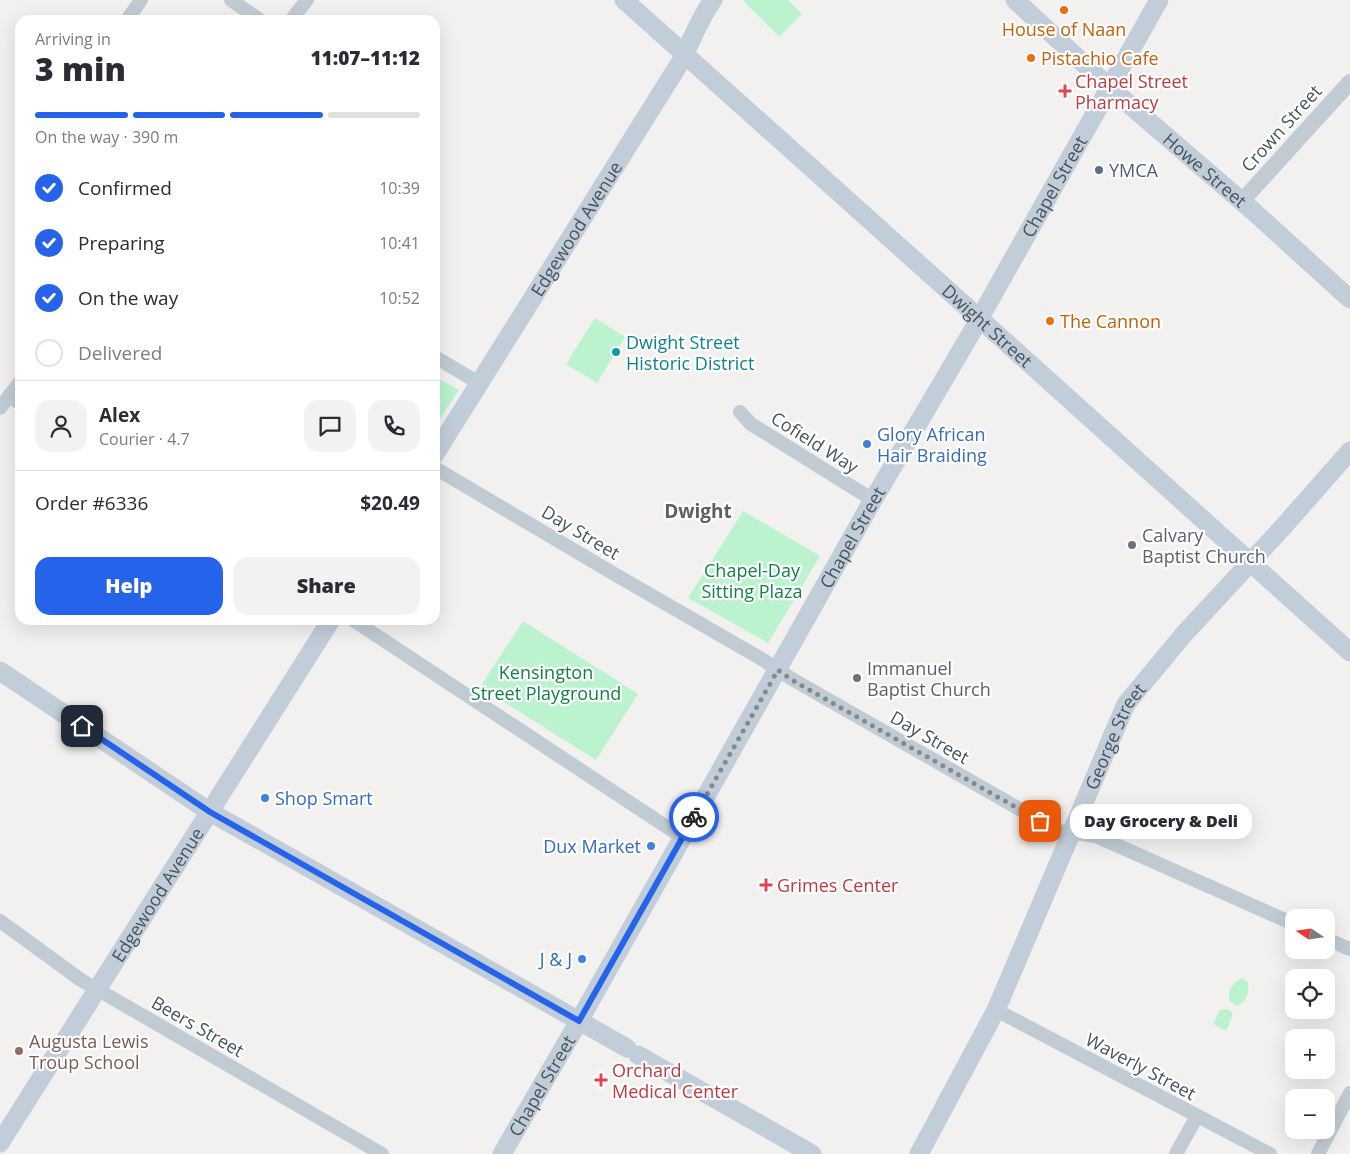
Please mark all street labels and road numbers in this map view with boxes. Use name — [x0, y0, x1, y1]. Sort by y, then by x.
street label: Crown Street — [1235, 79, 1327, 177]
street label: Howe Street — [1158, 127, 1252, 213]
street label: Chapel Street — [1016, 131, 1092, 242]
street label: Edgewood Avenue — [525, 157, 627, 301]
street label: Dwight Street — [937, 279, 1038, 373]
street label: Cofield Way — [767, 406, 864, 479]
street label: Chapel Street — [814, 482, 890, 593]
street label: Day Street — [538, 499, 624, 565]
street label: George Street — [1079, 678, 1151, 793]
street label: Day Street — [886, 705, 974, 769]
street label: Edgewood Avenue — [106, 823, 209, 966]
street label: Beers Street — [148, 990, 248, 1062]
street label: Waverly Street — [1082, 1027, 1200, 1105]
street label: Chapel Street — [503, 1031, 580, 1141]

